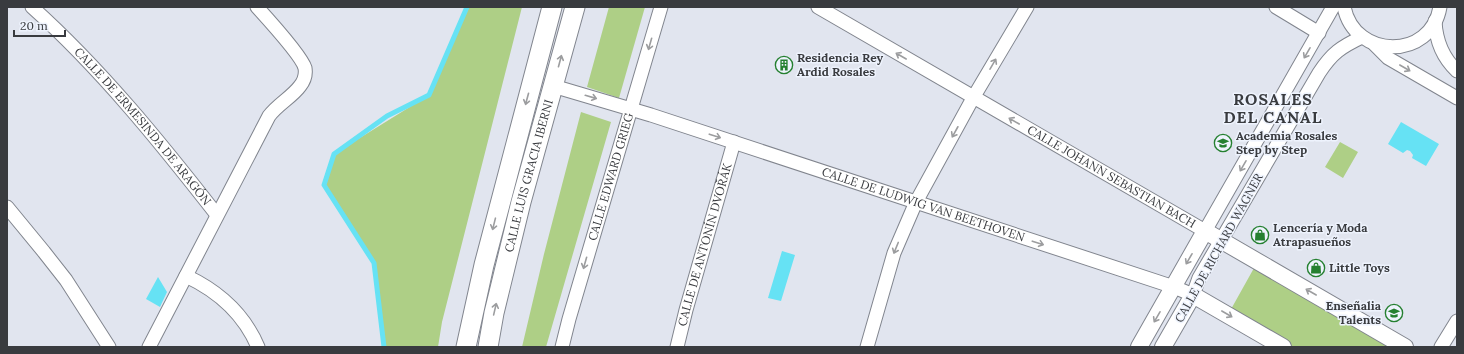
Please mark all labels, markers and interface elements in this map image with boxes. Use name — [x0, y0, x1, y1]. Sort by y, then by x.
scale bar — [14, 12, 65, 38]
text: 20 m — [20, 18, 48, 33]
one-way arrow — [646, 38, 653, 51]
street label: CALLE DE ERMESINDA DE ARAGÓN — [71, 44, 214, 208]
one-way arrow — [1303, 47, 1311, 59]
place label: Residencia Rey Ardid Rosales — [797, 50, 884, 79]
one-way arrow — [895, 51, 907, 59]
one-way arrow — [557, 55, 564, 68]
building icon: Residencia Rey Ardid Rosales — [774, 55, 794, 75]
one-way arrow — [990, 58, 998, 70]
one-way arrow — [1399, 64, 1411, 72]
district label: ROSALES DEL CANAL — [1224, 89, 1322, 127]
one-way arrow — [522, 92, 530, 105]
one-way arrow — [584, 93, 597, 101]
street label: CALLE LUIS GRACIA IBERNI — [501, 98, 556, 254]
street label: CALLE EDWARD GRIEG — [584, 111, 636, 242]
one-way arrow — [1008, 116, 1020, 124]
street label: CALLE JOHANN SEBASTIAN BACH — [1025, 122, 1199, 231]
one-way arrow — [950, 126, 958, 138]
place label: Academia Rosales Step by Step — [1236, 128, 1338, 157]
one-way arrow — [708, 133, 721, 140]
school or university icon: Academia Rosales Step by Step — [1213, 133, 1233, 153]
one-way arrow — [1238, 160, 1246, 172]
street label: CALLE DE ANTONÍN DVOŘÁK — [674, 161, 735, 328]
street label: CALLE DE LUDWIG VAN BEETHOVEN — [820, 164, 1027, 244]
street label: CALLE DE RICHARD WAGNER — [1171, 170, 1266, 325]
one-way arrow — [490, 218, 497, 231]
place label: Lencería y Moda Atrapasueños — [1273, 220, 1368, 249]
shop icon: Lencería y Moda Atrapasueños — [1250, 225, 1270, 245]
one-way arrow — [1031, 239, 1043, 247]
one-way arrow — [892, 241, 900, 253]
one-way arrow — [1185, 253, 1193, 265]
one-way arrow — [581, 256, 588, 269]
shop icon: Little Toys — [1306, 258, 1326, 278]
place label: Little Toys — [1329, 260, 1390, 275]
one-way arrow — [1305, 288, 1317, 296]
place label: Enseñalia Talents — [1326, 298, 1382, 327]
one-way arrow — [492, 302, 500, 315]
school or university icon: Enseñalia Talents — [1384, 303, 1404, 323]
one-way arrow — [1152, 311, 1160, 323]
one-way arrow — [1221, 311, 1233, 319]

